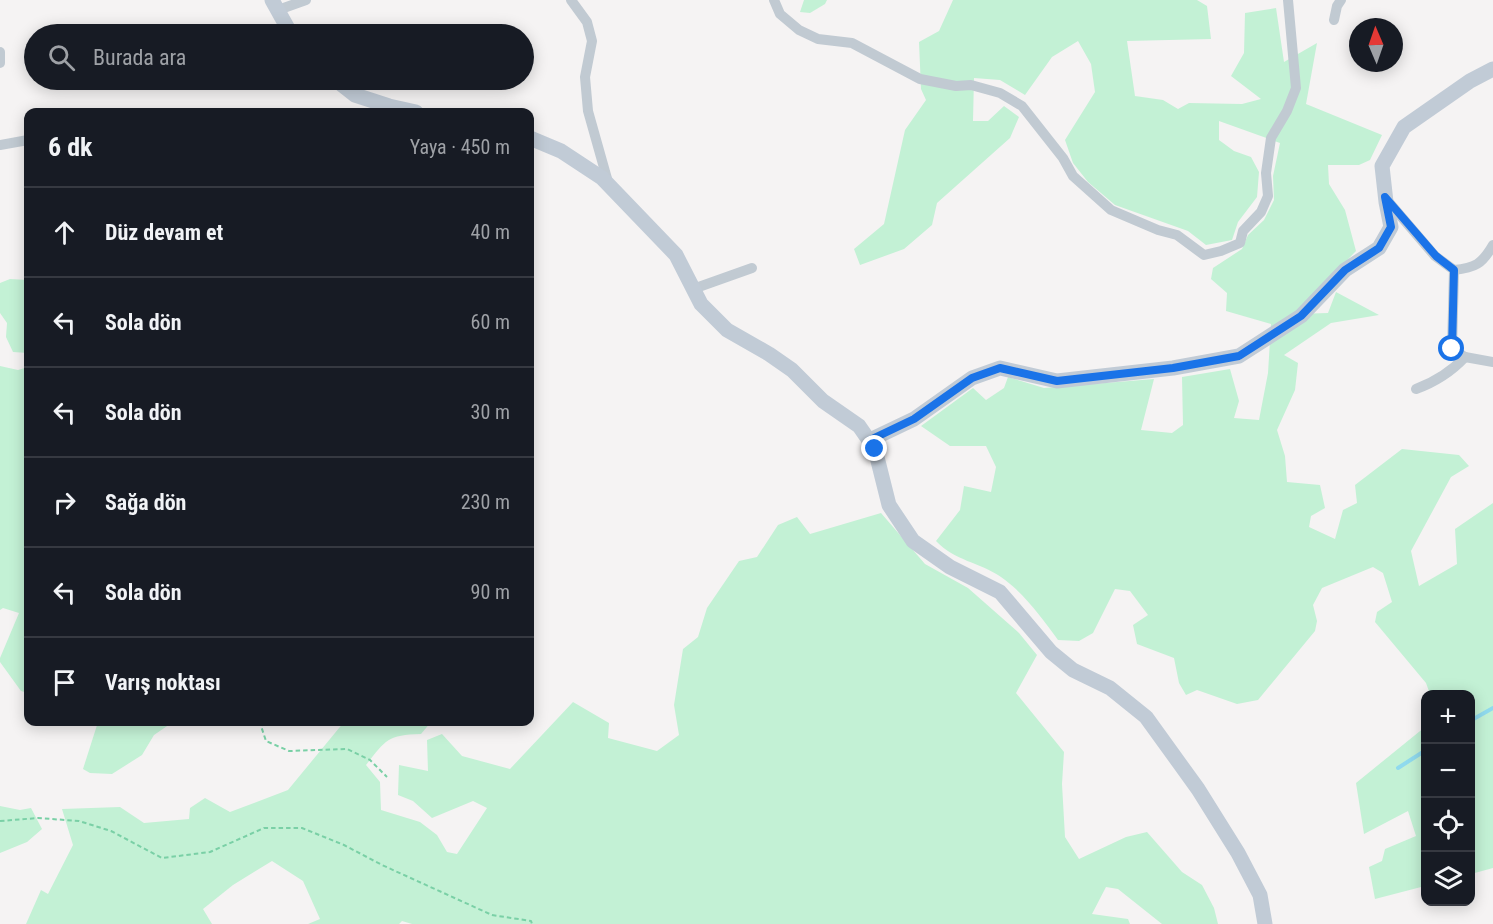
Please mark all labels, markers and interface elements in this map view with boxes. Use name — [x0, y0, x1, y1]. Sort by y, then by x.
north arrow — [1349, 18, 1403, 72]
search box — [24, 24, 534, 90]
icon: search — [45, 41, 78, 74]
text: Burada ara — [93, 45, 186, 70]
text: 6 dk — [48, 132, 92, 162]
text: Yaya · 450 m — [410, 135, 510, 159]
icon: ahead — [48, 216, 81, 249]
text: Düz devam et — [105, 220, 223, 245]
text: 40 m — [471, 220, 510, 244]
icon: left — [48, 306, 81, 339]
text: Sola dön — [105, 310, 181, 335]
text: 60 m — [471, 310, 510, 334]
route start — [1438, 335, 1464, 361]
icon: left — [48, 396, 81, 429]
text: Sola dön — [105, 400, 181, 425]
text: 30 m — [471, 400, 510, 424]
route end — [861, 435, 887, 461]
icon: right — [48, 486, 81, 519]
text: Sağa dön — [105, 490, 186, 515]
text: 230 m — [461, 490, 510, 514]
icon: left — [48, 576, 81, 609]
text: Sola dön — [105, 580, 181, 605]
text: 90 m — [471, 580, 510, 604]
icon: arrive — [48, 666, 81, 699]
text: Varış noktası — [105, 670, 221, 695]
map controls — [1421, 690, 1475, 906]
button: + — [1421, 690, 1475, 744]
button: − — [1421, 744, 1475, 798]
button: locate — [1421, 798, 1475, 852]
button: layers — [1421, 852, 1475, 906]

